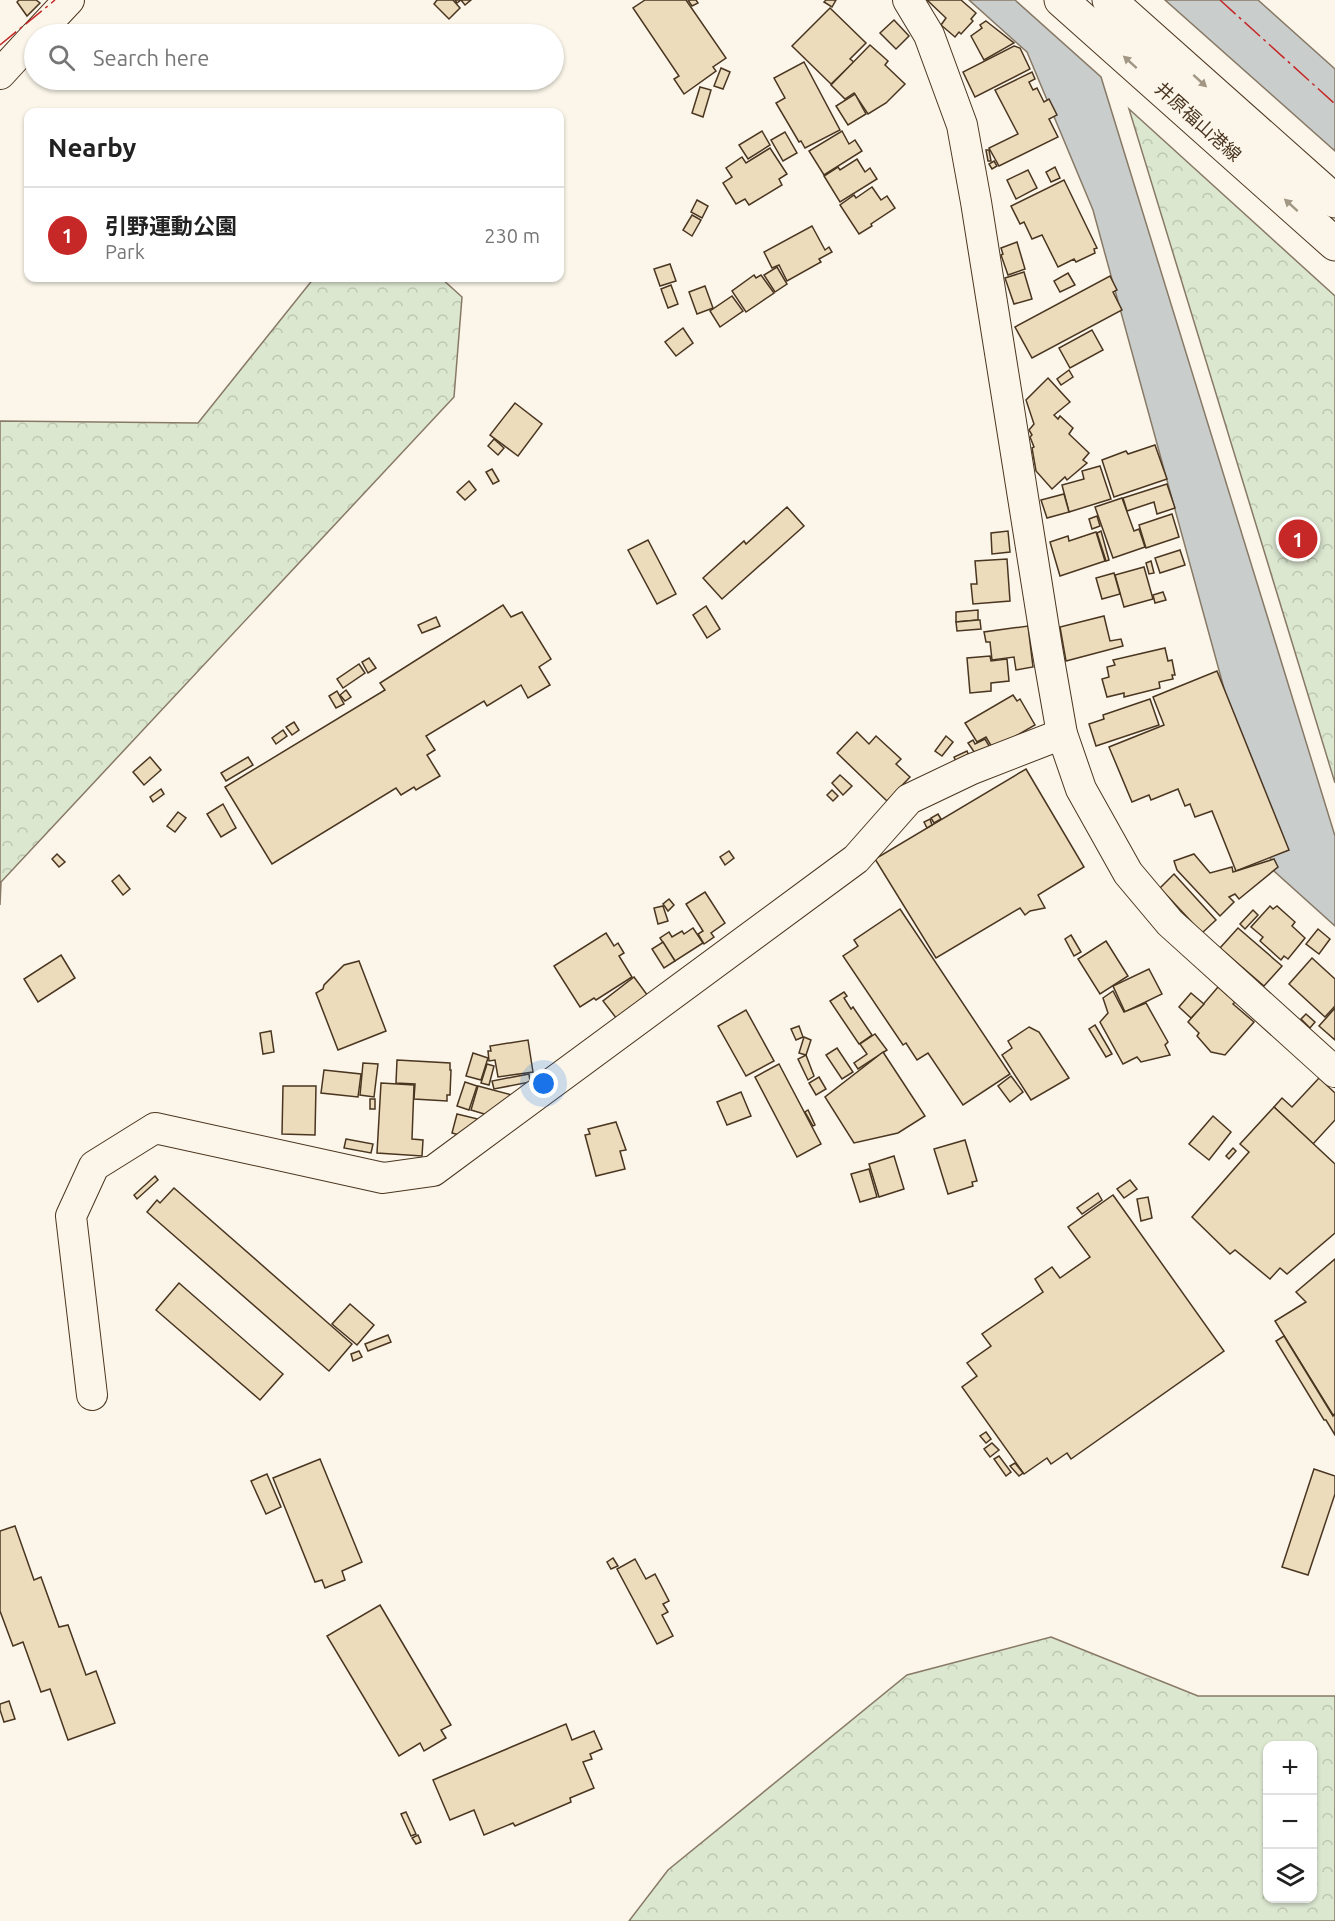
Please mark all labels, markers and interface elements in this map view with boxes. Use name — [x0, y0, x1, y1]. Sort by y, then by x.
search box — [24, 24, 564, 90]
icon: search — [45, 41, 78, 74]
text: Search here — [93, 45, 209, 70]
one-way arrow — [1123, 56, 1138, 69]
one-way arrow — [1192, 74, 1207, 87]
street label: 井原福山港線 — [1152, 78, 1245, 165]
text: Nearby — [48, 133, 136, 162]
one-way arrow — [1284, 199, 1299, 212]
text: 引野運動公園 — [105, 213, 237, 238]
text: 1 — [62, 224, 73, 247]
text: 230 m — [484, 224, 540, 247]
text: Park — [105, 240, 145, 263]
pin: 1 — [1278, 516, 1318, 562]
your location — [529, 1069, 558, 1098]
map controls — [1263, 1741, 1317, 1903]
button: + — [1263, 1741, 1317, 1795]
button: − — [1263, 1795, 1317, 1849]
button: layers — [1263, 1849, 1317, 1903]

